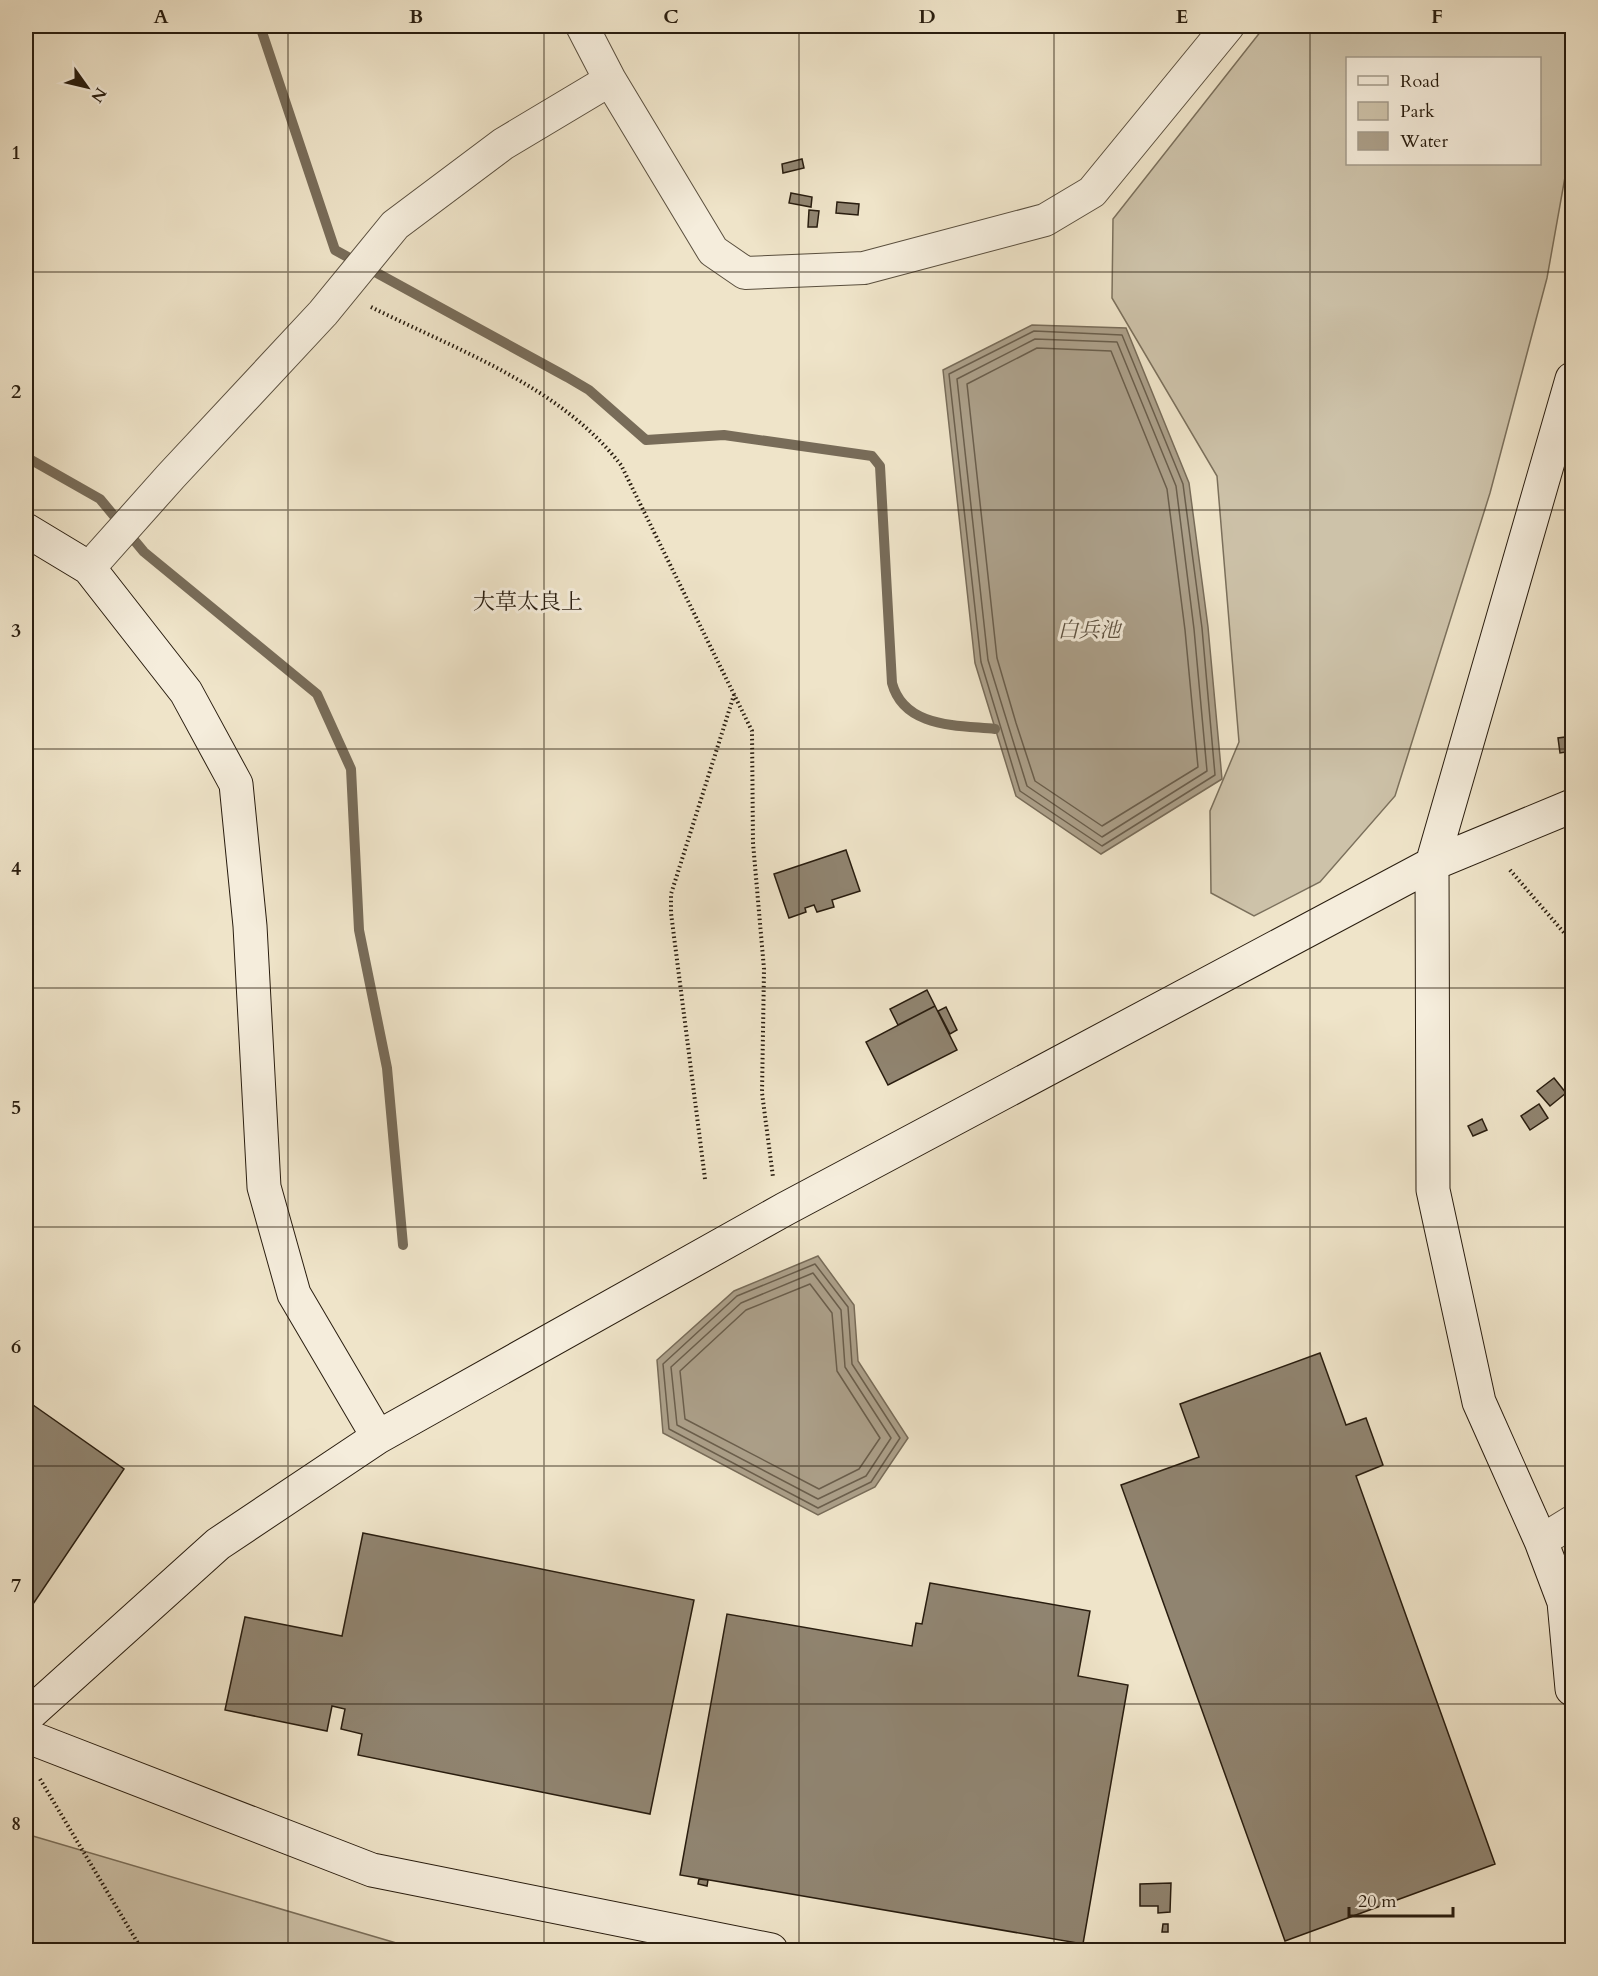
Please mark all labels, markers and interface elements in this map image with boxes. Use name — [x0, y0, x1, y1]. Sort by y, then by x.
text: A — [153, 3, 169, 30]
text: B — [409, 3, 423, 30]
text: C — [663, 3, 679, 30]
text: D — [918, 3, 936, 30]
text: E — [1176, 3, 1188, 30]
text: F — [1431, 3, 1443, 30]
north arrow — [57, 57, 117, 117]
legend — [1346, 57, 1541, 165]
text: Road — [1400, 69, 1440, 94]
text: N — [86, 83, 112, 107]
text: Park — [1400, 99, 1435, 124]
text: Water — [1399, 129, 1449, 154]
text: 1 — [11, 139, 21, 166]
text: 2 — [11, 378, 21, 405]
district label: 大草太良上 — [473, 587, 583, 617]
water label: 白兵池 — [1058, 616, 1122, 645]
text: 3 — [11, 617, 21, 644]
text: 4 — [11, 855, 21, 882]
text: 5 — [11, 1094, 21, 1121]
text: 6 — [11, 1333, 21, 1360]
text: 7 — [11, 1572, 21, 1599]
text: 8 — [11, 1810, 21, 1837]
scale bar — [1349, 1880, 1452, 1918]
text: 20 m — [1358, 1889, 1397, 1914]

